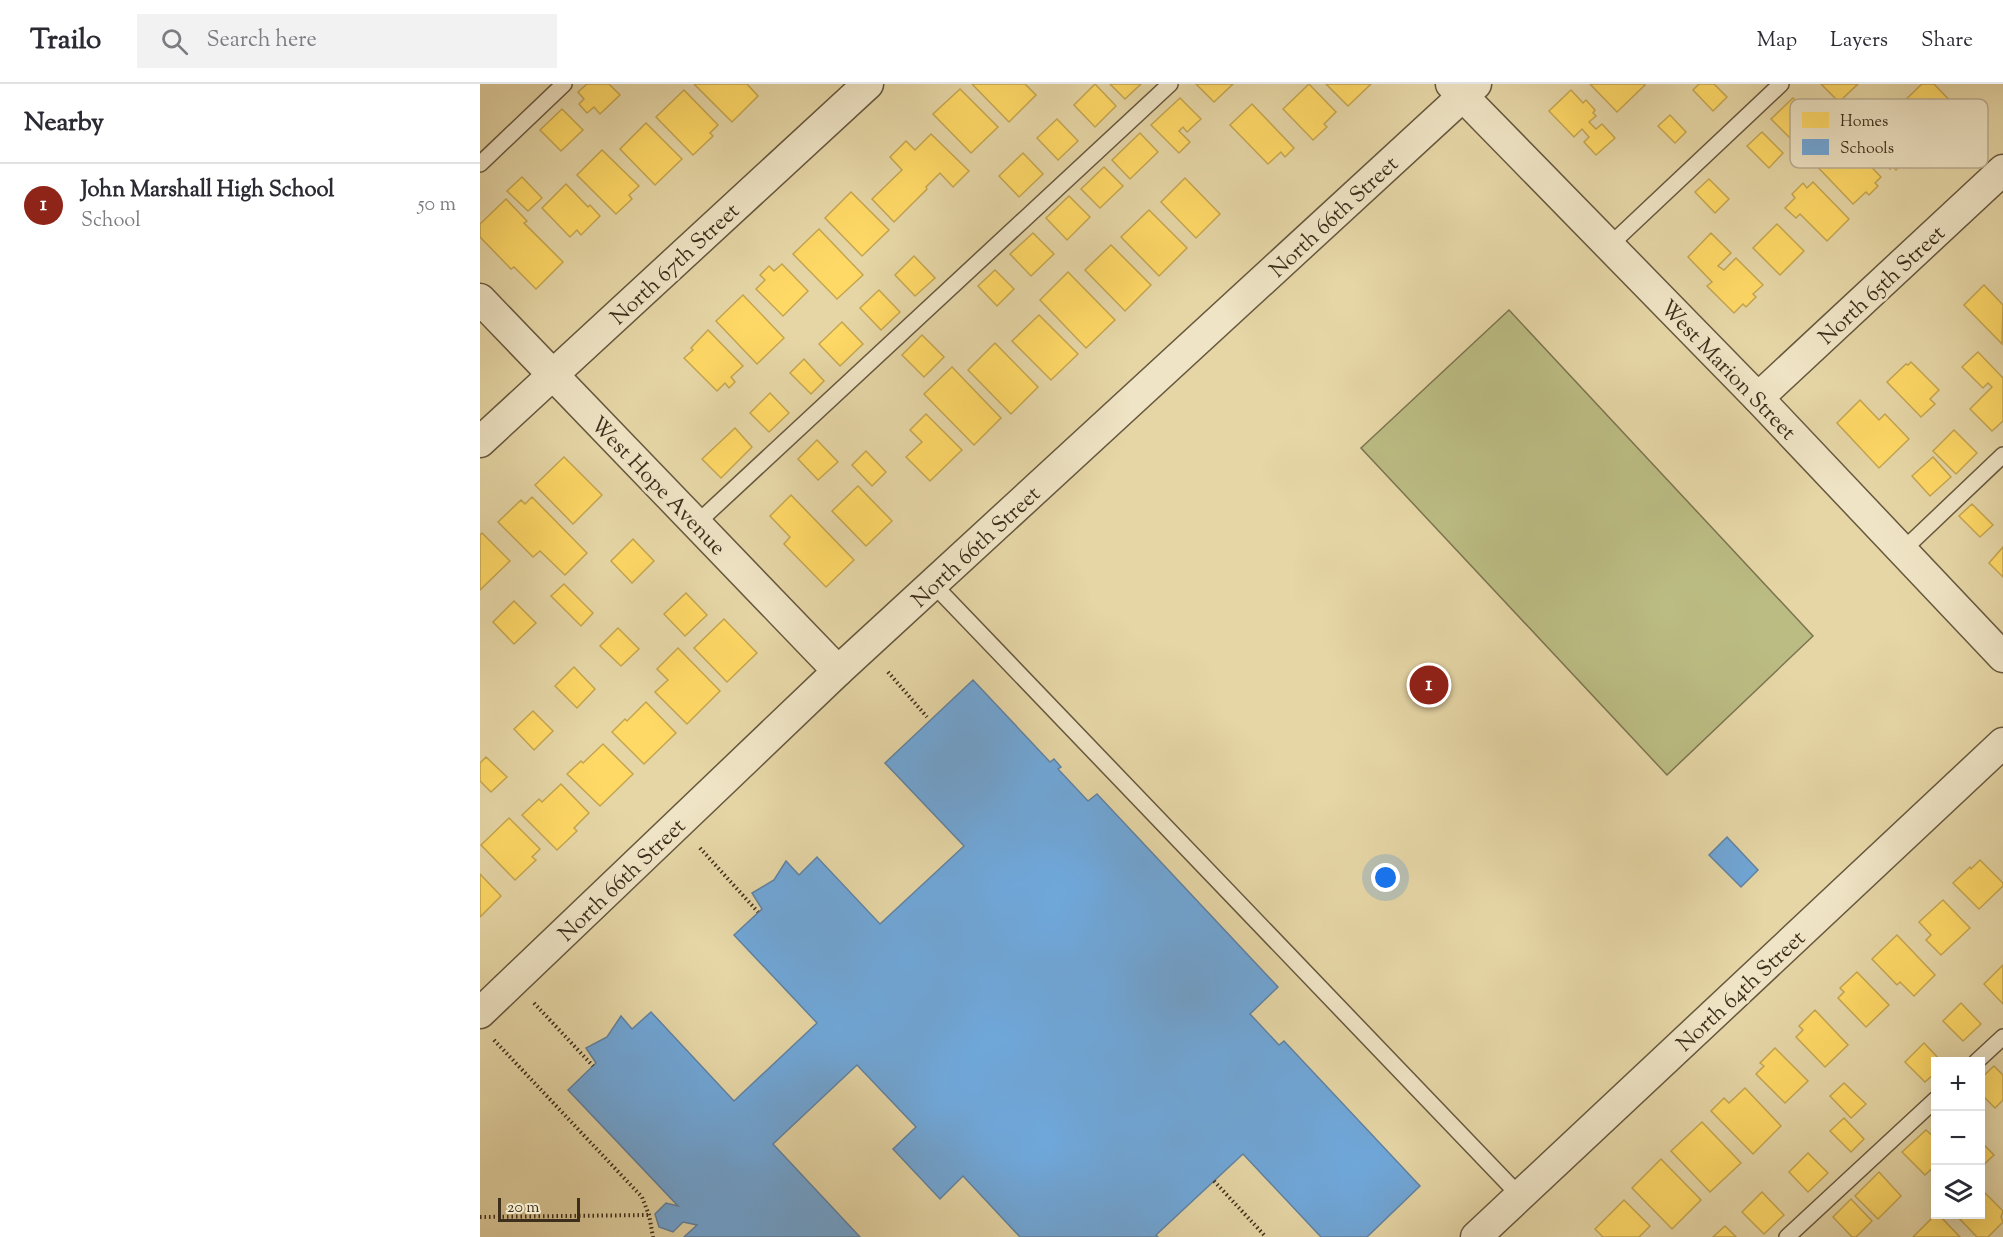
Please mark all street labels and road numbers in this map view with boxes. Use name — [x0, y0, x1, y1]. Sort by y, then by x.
street label: North 66th Street — [1263, 149, 1407, 287]
street label: North 67th Street — [604, 196, 748, 334]
street label: North 65th Street — [1813, 219, 1954, 353]
street label: West Marion Street — [1651, 294, 1803, 449]
street label: West Hope Avenue — [582, 410, 732, 564]
street label: North 66th Street — [905, 479, 1049, 617]
street label: North 66th Street — [552, 812, 694, 950]
street label: North 64th Street — [1670, 924, 1814, 1061]

